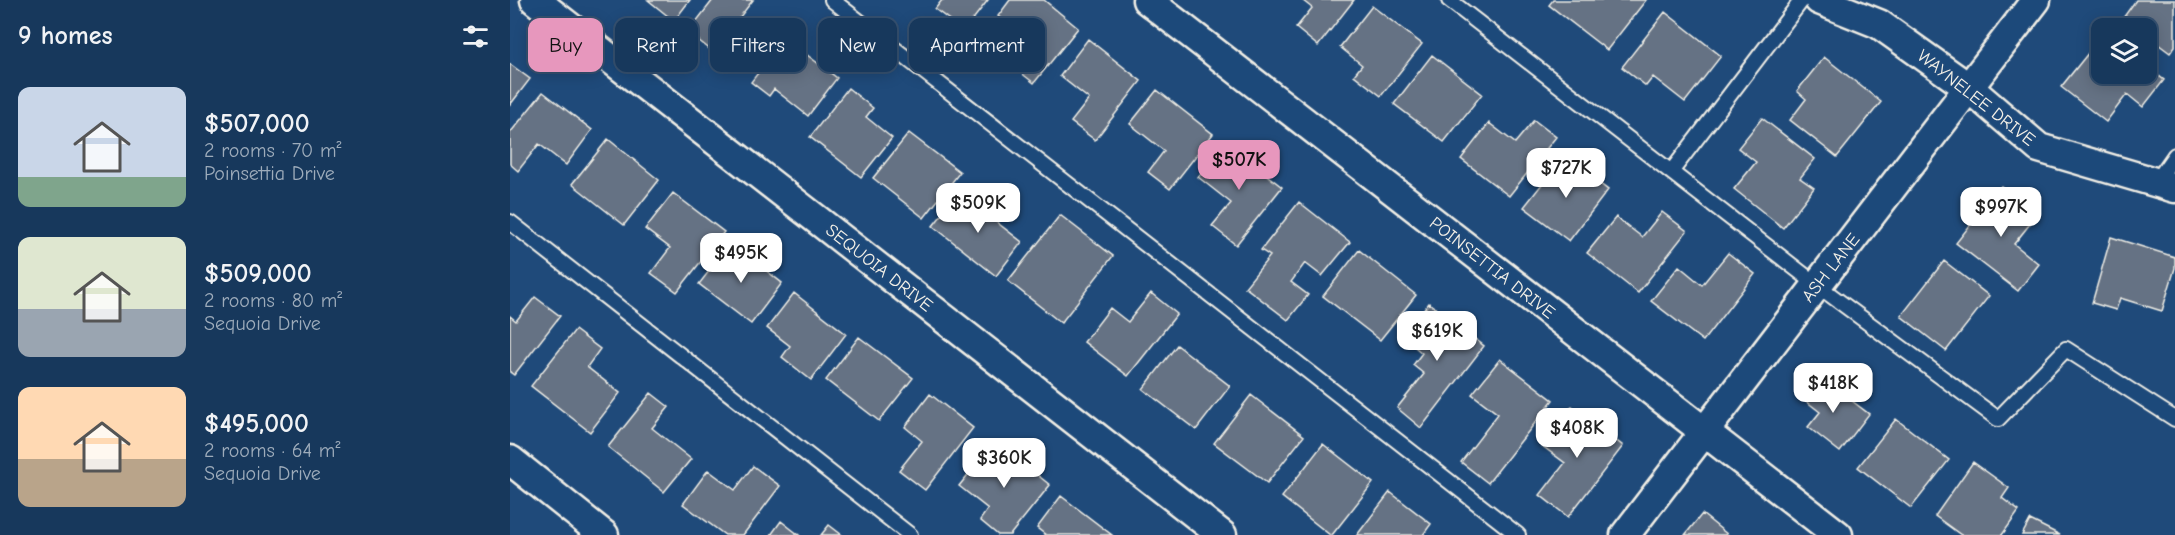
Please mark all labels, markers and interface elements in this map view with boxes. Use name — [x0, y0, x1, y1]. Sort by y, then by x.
chip: Buy — [528, 18, 603, 72]
chip: Rent — [615, 18, 698, 72]
chip: Filters — [710, 18, 806, 72]
chip: New — [818, 18, 897, 72]
chip: Apartment — [909, 18, 1045, 72]
map controls — [2091, 18, 2157, 84]
button: layers — [2091, 18, 2157, 84]
icon: filters — [459, 20, 492, 53]
text: 9 homes — [18, 21, 113, 51]
street label: WAYNELEE DRIVE — [1913, 45, 2039, 151]
text: $507,000 — [204, 109, 310, 139]
icon: home — [66, 111, 138, 183]
text: 2 rooms · 70 m² — [204, 139, 341, 162]
pin: $507K — [1197, 140, 1281, 191]
text: $507K — [1212, 148, 1266, 171]
pin: $727K — [1524, 148, 1608, 199]
text: $727K — [1540, 156, 1592, 179]
text: Poinsettia Drive — [204, 162, 335, 185]
pin: $509K — [936, 183, 1020, 234]
pin: $997K — [1959, 187, 2043, 238]
text: $509K — [950, 191, 1006, 214]
text: $997K — [1974, 195, 2028, 218]
street label: POINSETTIA DRIVE — [1425, 213, 1559, 323]
street label: SEQUOIA DRIVE — [821, 220, 937, 316]
street label: ASH LANE — [1798, 229, 1864, 307]
pin: $495K — [699, 233, 783, 284]
text: $495K — [714, 241, 768, 264]
text: $509,000 — [204, 259, 312, 289]
icon: home — [66, 261, 138, 333]
text: 2 rooms · 80 m² — [204, 289, 342, 312]
pin: $619K — [1395, 311, 1479, 362]
text: Sequoia Drive — [204, 312, 321, 335]
text: $619K — [1411, 319, 1463, 342]
pin: $418K — [1791, 363, 1875, 414]
text: $418K — [1808, 371, 1858, 394]
pin: $408K — [1535, 408, 1619, 459]
text: $495,000 — [204, 409, 309, 439]
icon: home — [66, 411, 138, 483]
text: $408K — [1550, 416, 1604, 439]
pin: $360K — [962, 438, 1046, 489]
text: 2 rooms · 64 m² — [204, 439, 340, 462]
text: $360K — [976, 446, 1032, 469]
text: Sequoia Drive — [204, 462, 321, 485]

